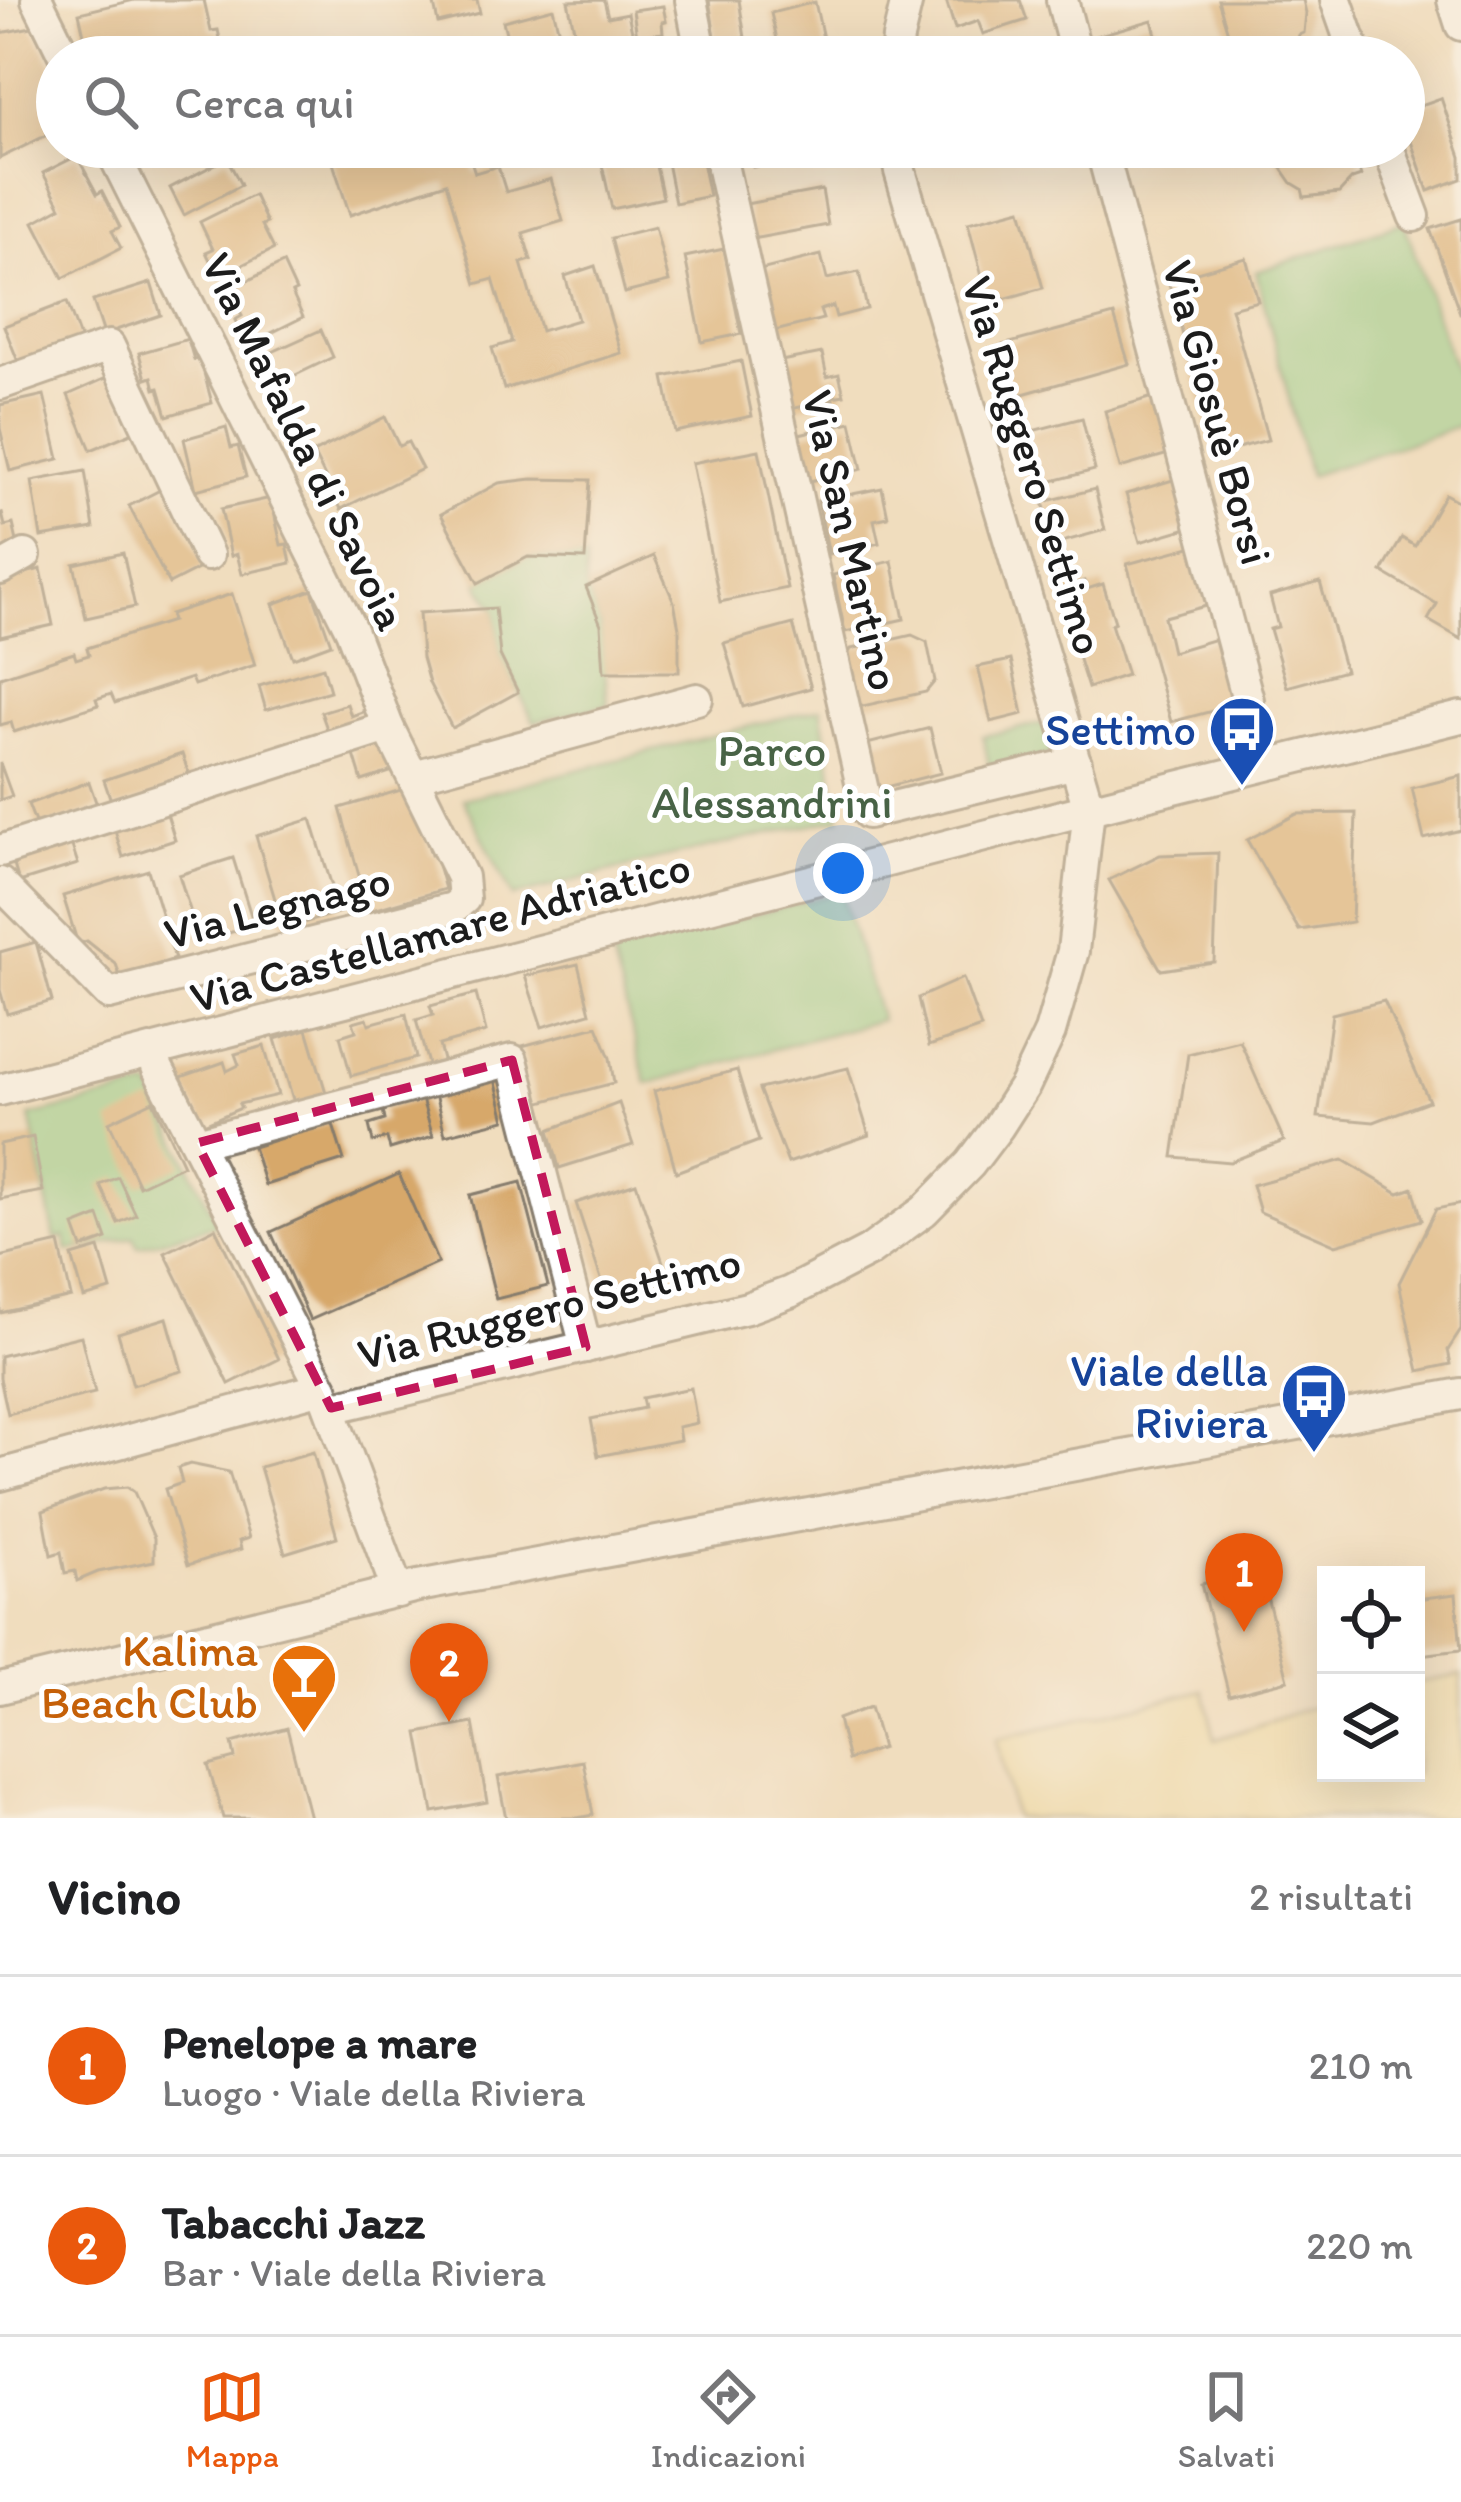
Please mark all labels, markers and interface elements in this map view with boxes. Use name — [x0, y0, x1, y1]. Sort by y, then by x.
search box — [36, 36, 1425, 168]
icon: search — [78, 69, 144, 135]
text: Cerca qui — [174, 75, 355, 129]
street label: Via Mafalda di Savoia — [190, 244, 420, 638]
street label: Via Giosuè Borsi — [1151, 254, 1285, 570]
street label: Via Ruggero Settimo — [951, 269, 1117, 661]
street label: Via San Martino — [791, 384, 913, 696]
bus stop icon: Settimo — [1207, 694, 1277, 788]
place label: Settimo — [1045, 702, 1196, 756]
park label: Parco Alessandrini — [651, 723, 893, 829]
street label: Via Castellamare Adriatico — [184, 838, 696, 1024]
your location — [813, 843, 873, 903]
street label: Via Legnago — [158, 852, 396, 960]
street label: Via Ruggero Settimo — [352, 1233, 746, 1381]
place label: Viale della Riviera — [1070, 1343, 1268, 1449]
bus stop icon: Viale della Riviera — [1279, 1361, 1349, 1455]
pin: 1 — [1205, 1533, 1283, 1632]
map controls — [1317, 1566, 1425, 1782]
button: locate — [1317, 1566, 1425, 1674]
place label: Kalima Beach Club — [41, 1623, 258, 1729]
pin: 2 — [410, 1623, 488, 1722]
bar icon: Kalima Beach Club — [269, 1641, 339, 1735]
button: layers — [1317, 1674, 1425, 1782]
text: Vicino — [48, 1866, 181, 1927]
text: 2 risultati — [1249, 1873, 1413, 1920]
text: Penelope a mare — [162, 2015, 478, 2069]
text: 1 — [78, 2042, 96, 2089]
text: 210 m — [1309, 2042, 1413, 2089]
text: Luogo · Viale della Riviera — [162, 2069, 585, 2116]
text: Tabacchi Jazz — [162, 2195, 425, 2249]
text: 2 — [77, 2222, 97, 2269]
text: 220 m — [1306, 2222, 1413, 2269]
text: Bar · Viale della Riviera — [162, 2249, 546, 2296]
tab: Mappa — [186, 2364, 279, 2475]
tab: Indicazioni — [651, 2364, 806, 2475]
tab: Salvati — [1178, 2364, 1275, 2475]

